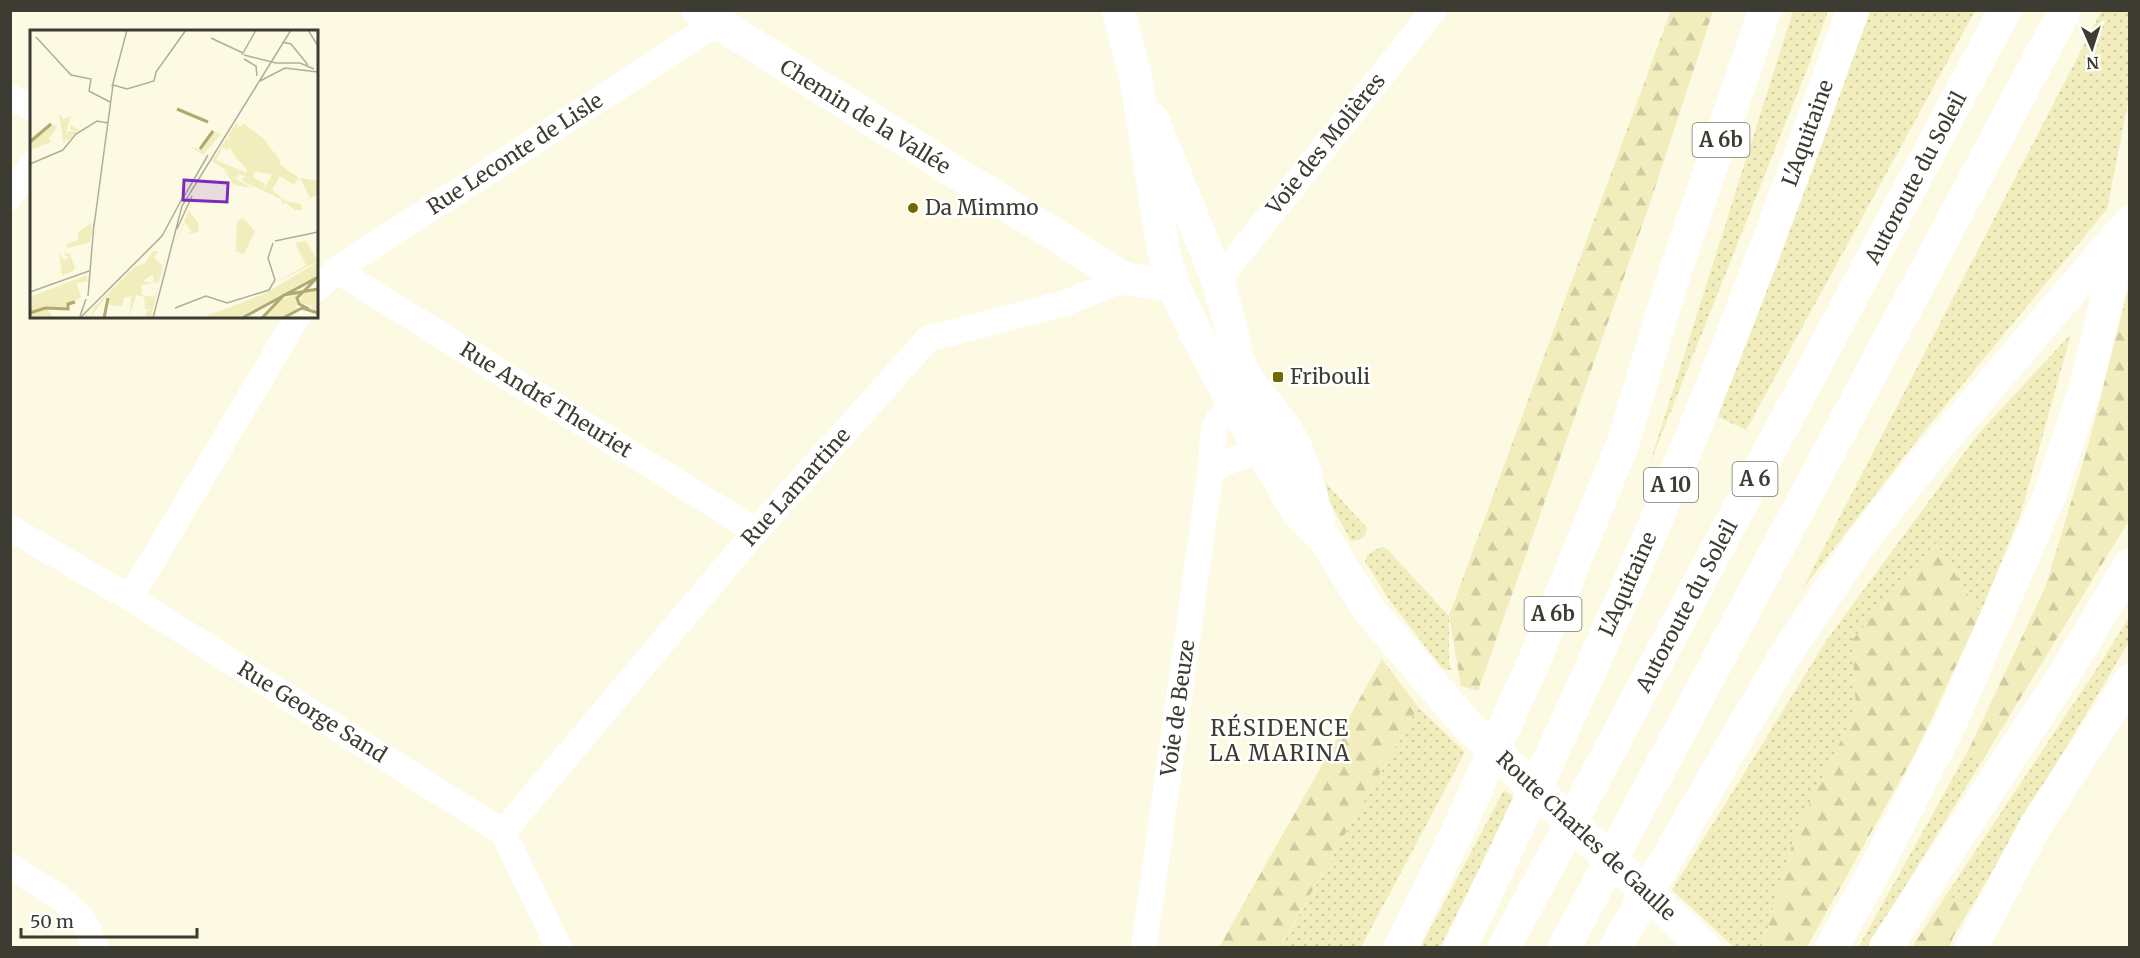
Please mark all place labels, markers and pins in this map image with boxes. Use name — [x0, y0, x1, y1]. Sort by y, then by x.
place label: Da Mimmo — [925, 194, 1038, 221]
marker: Da Mimmo — [906, 201, 920, 215]
place label: Fribouli — [1290, 363, 1370, 390]
marker: Fribouli — [1271, 370, 1285, 384]

